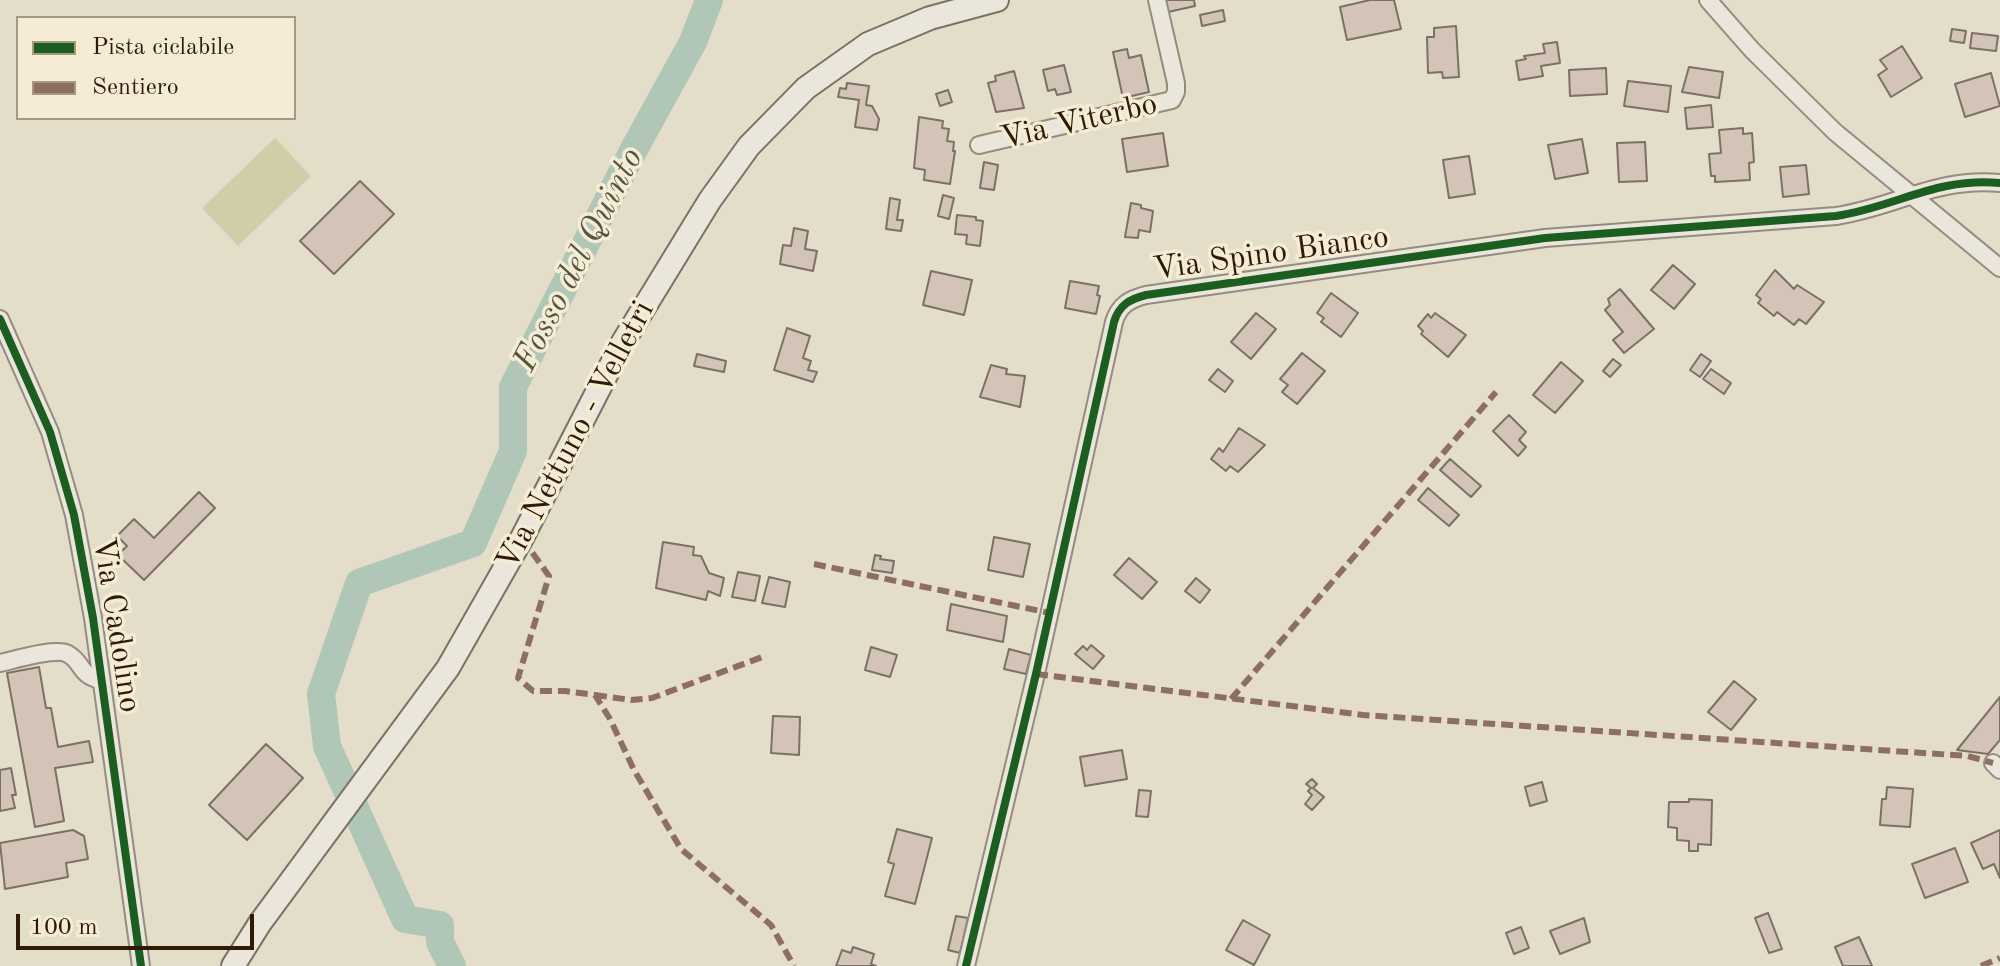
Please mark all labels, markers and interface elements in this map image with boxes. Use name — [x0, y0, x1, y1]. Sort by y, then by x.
legend — [16, 16, 296, 120]
text: Pista ciclabile — [92, 36, 234, 60]
text: Sentiero — [92, 76, 179, 100]
street label: Via Viterbo — [997, 85, 1161, 159]
water label: Fosso del Quinto — [505, 142, 653, 378]
street label: Via Spino Bianco — [1151, 218, 1391, 290]
street label: Via Nettuno - Velletri — [489, 295, 663, 577]
street label: Via Cadolino — [83, 535, 149, 715]
scale bar — [20, 898, 258, 948]
text: 100 m — [30, 916, 98, 940]

